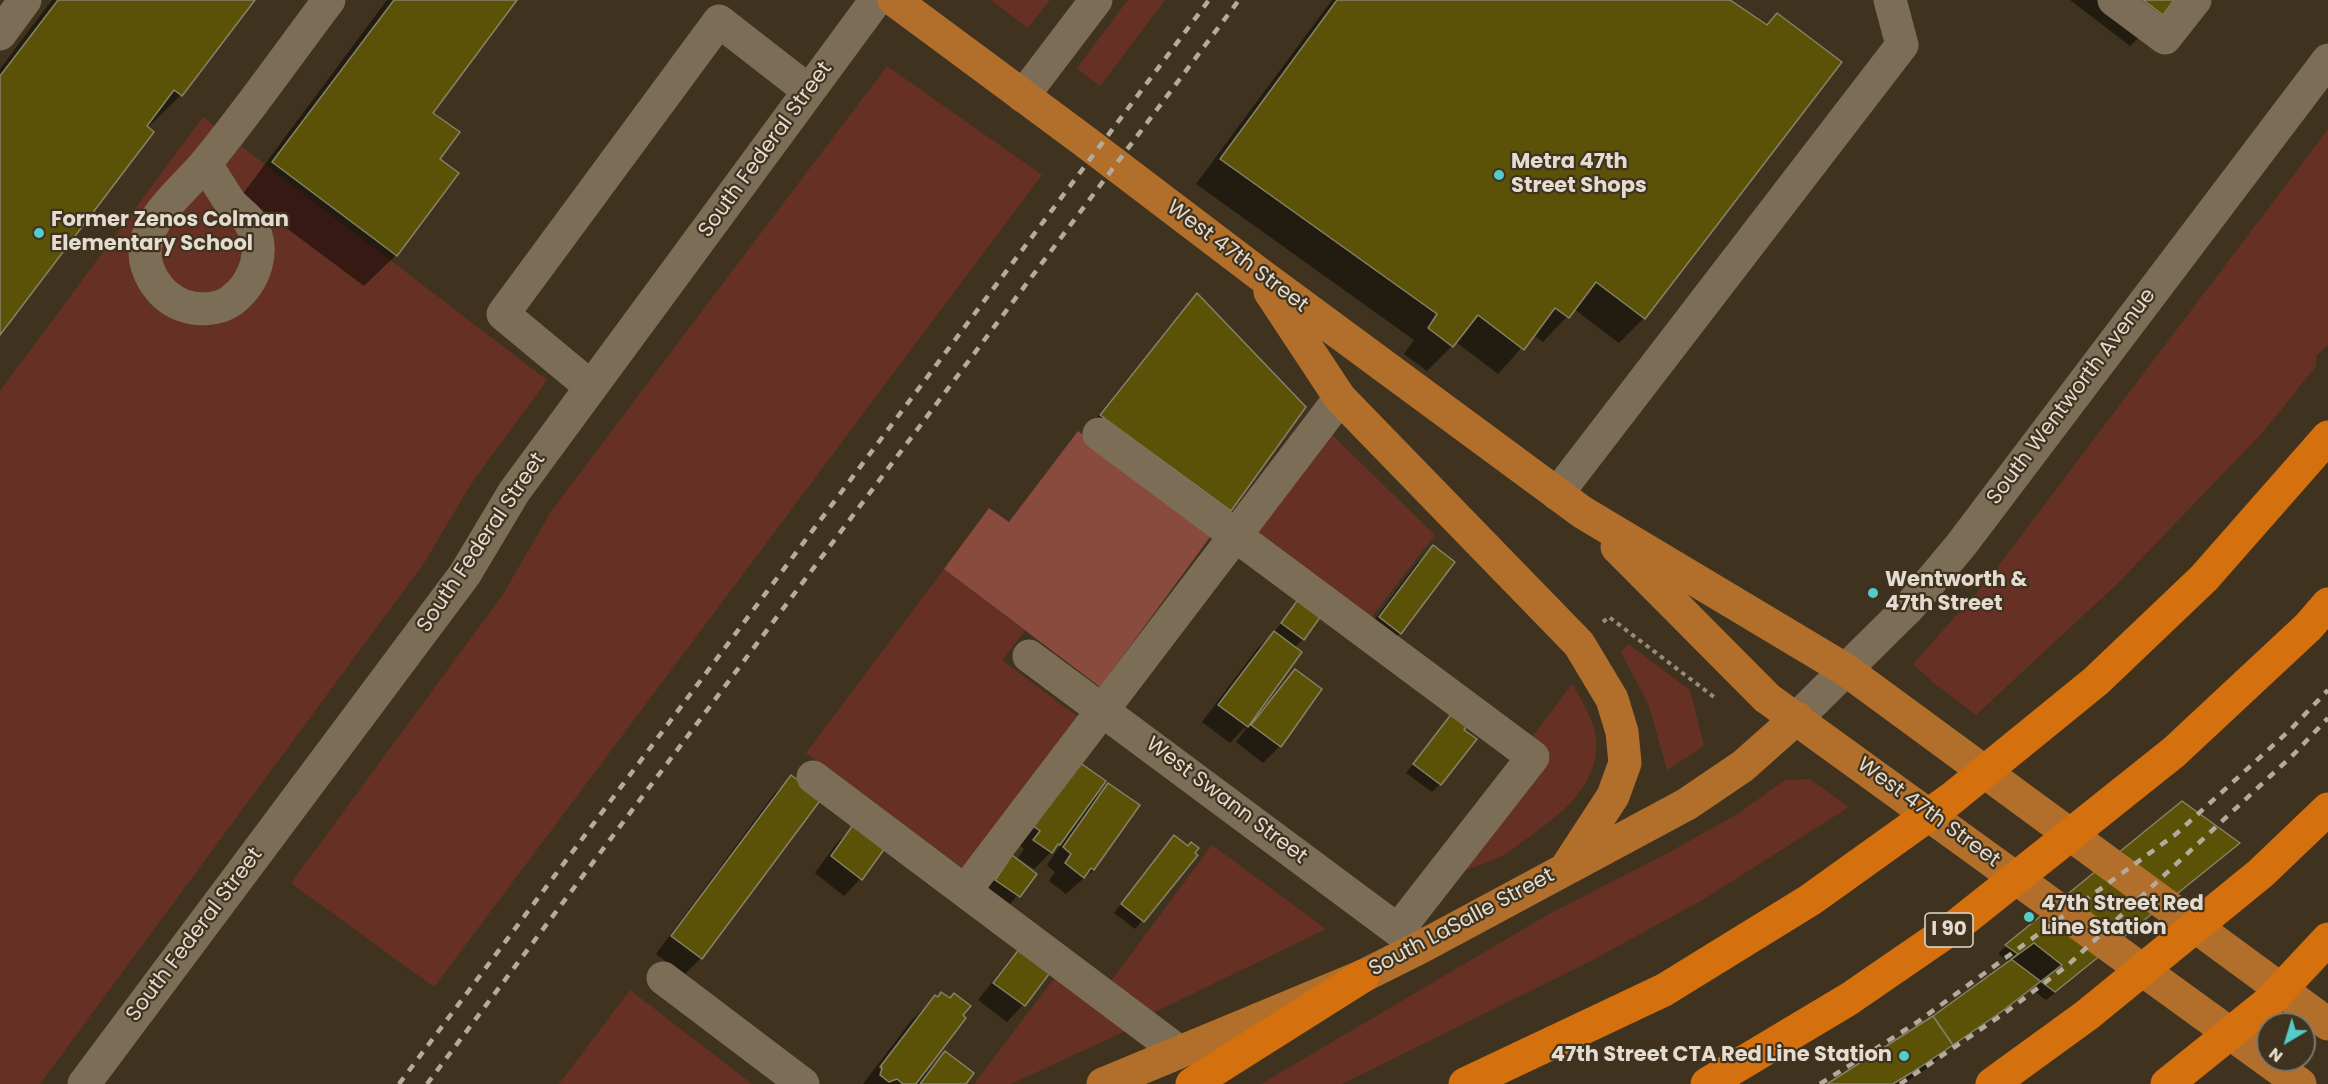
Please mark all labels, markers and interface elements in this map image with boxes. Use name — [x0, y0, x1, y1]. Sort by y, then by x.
street label: South Federal Street — [694, 57, 838, 243]
place label: Metra 47th Street Shops — [1511, 150, 1647, 200]
marker: Metra 47th Street Shops — [1492, 168, 1506, 182]
street label: West 47th Street — [1161, 196, 1313, 318]
place label: Former Zenos Colman Elementary School — [51, 208, 289, 258]
marker: Former Zenos Colman Elementary School — [32, 226, 46, 240]
street label: South Wentworth Avenue — [1982, 284, 2162, 510]
street label: South Federal Street — [413, 448, 551, 638]
place label: Wentworth & 47th Street — [1885, 568, 2027, 618]
marker: Wentworth & 47th Street — [1866, 586, 1880, 600]
street label: West Swann Street — [1140, 732, 1312, 870]
street label: West 47th Street — [1852, 753, 2004, 873]
street label: South Federal Street — [121, 843, 269, 1027]
street label: South LaSalle Street — [1365, 863, 1559, 983]
place label: 47th Street Red Line Station — [2041, 892, 2204, 942]
marker: 47th Street Red Line Station — [2022, 910, 2036, 924]
road number: I 90 — [1925, 913, 1973, 947]
north arrow — [2256, 1012, 2316, 1072]
text: N — [2264, 1042, 2288, 1068]
place label: 47th Street CTA Red Line Station — [1551, 1043, 1892, 1069]
marker: 47th Street CTA Red Line Station — [1897, 1049, 1911, 1063]

